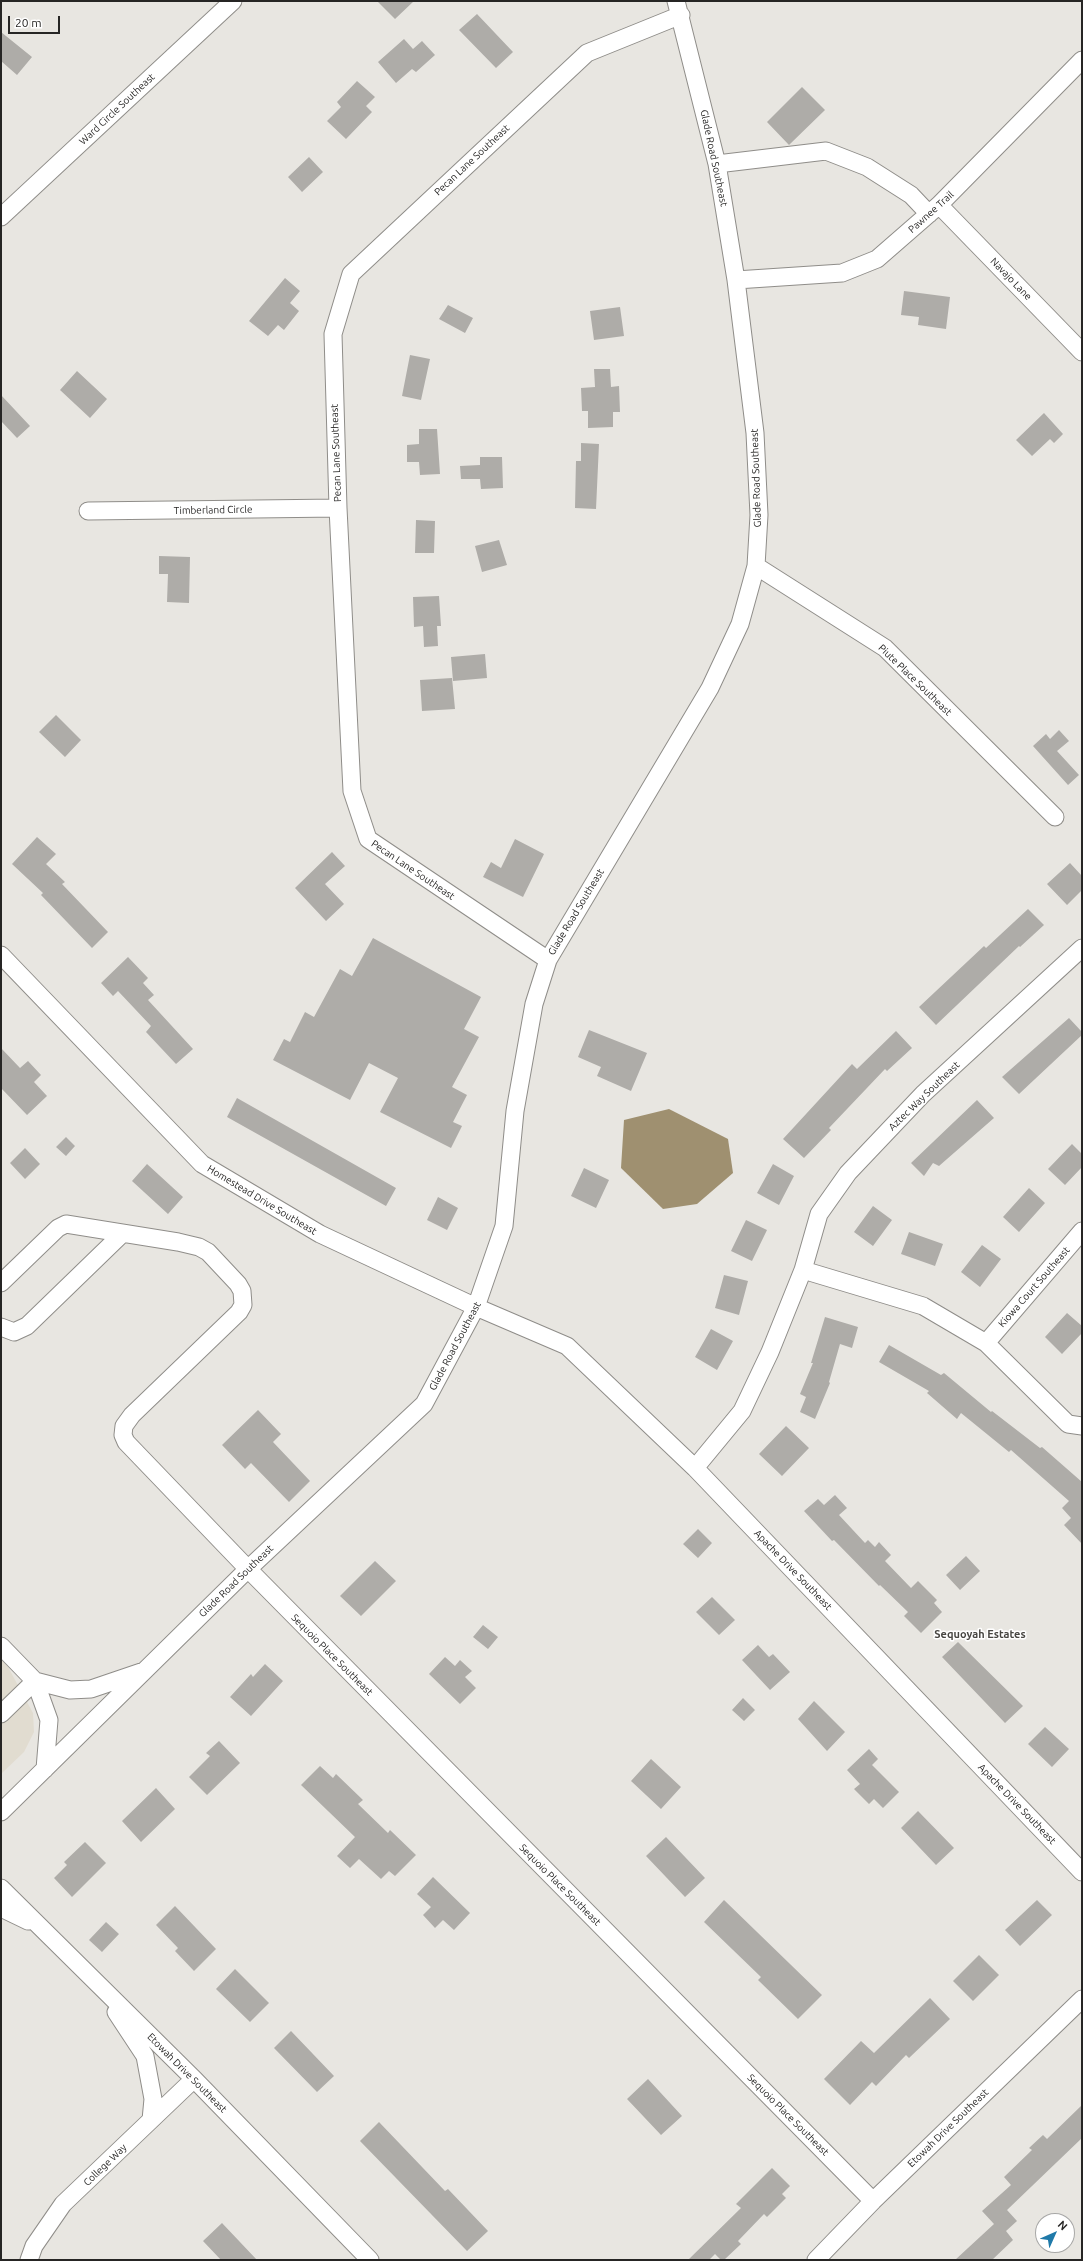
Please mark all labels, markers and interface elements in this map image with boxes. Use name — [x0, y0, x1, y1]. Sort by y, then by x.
scale bar — [10, 8, 62, 34]
text: 20 m — [15, 16, 42, 29]
street label: Ward Circle Southeast — [77, 71, 157, 147]
street label: Glade Road Southeast — [698, 108, 730, 208]
street label: Pecan Lane Southeast — [432, 122, 512, 198]
street label: Pawnee Trail — [906, 188, 956, 236]
street label: Navajo Lane — [988, 255, 1034, 303]
street label: Pecan Lane Southeast — [328, 404, 344, 502]
street label: Glade Road Southeast — [748, 428, 764, 528]
street label: Timberland Circle — [174, 503, 252, 517]
street label: Piute Place Southeast — [876, 642, 954, 718]
street label: Pecan Lane Southeast — [369, 838, 457, 902]
street label: Glade Road Southeast — [545, 867, 607, 957]
street label: Aztec Way Southeast — [886, 1059, 962, 1133]
street label: Homestead Drive Southeast — [205, 1163, 319, 1237]
street label: Kiowa Court Southeast — [996, 1244, 1072, 1330]
street label: Glade Road Southeast — [427, 1300, 483, 1392]
street label: Apache Drive Southeast — [752, 1527, 834, 1613]
street label: Glade Road Southeast — [196, 1542, 276, 1620]
street label: Sequoio Place Southeast — [289, 1612, 375, 1698]
district label: Sequoyah Estates — [934, 1627, 1026, 1641]
street label: Apache Drive Southeast — [976, 1761, 1058, 1847]
street label: Sequoio Place Southeast — [517, 1842, 603, 1928]
street label: Etowah Drive Southeast — [145, 2031, 229, 2115]
street label: Sequoio Place Southeast — [745, 2072, 831, 2158]
street label: Etowah Drive Southeast — [905, 2086, 991, 2170]
street label: College Way — [81, 2141, 129, 2189]
north arrow — [1035, 2213, 1075, 2253]
text: N — [1056, 2218, 1070, 2232]

